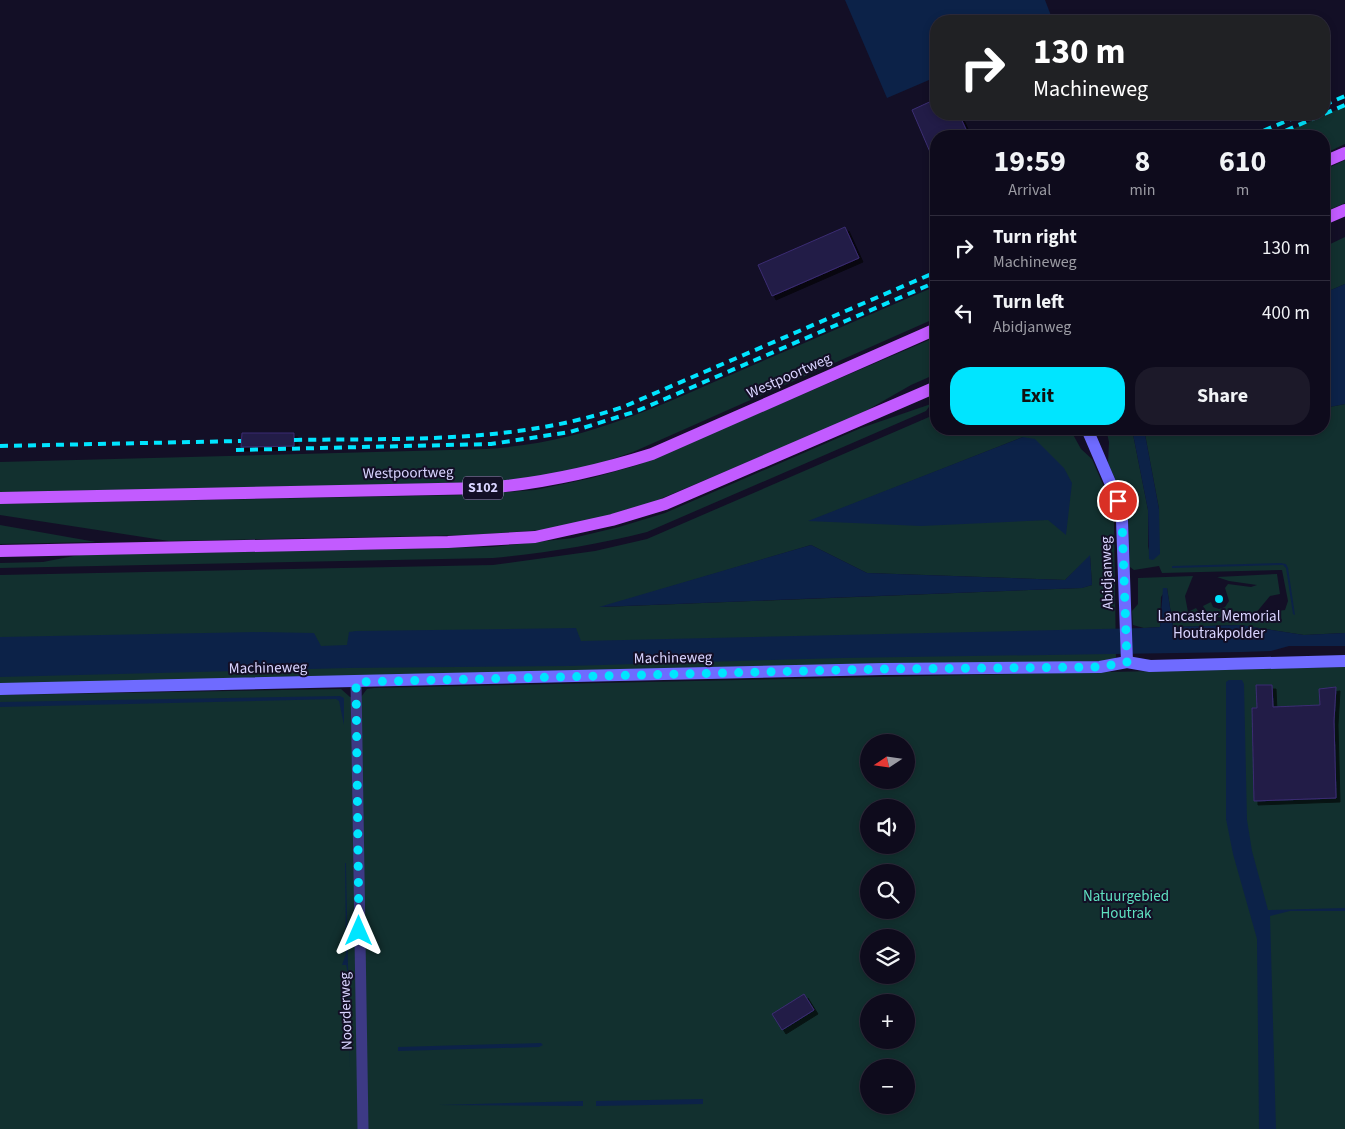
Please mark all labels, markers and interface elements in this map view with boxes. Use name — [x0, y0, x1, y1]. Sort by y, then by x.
text: 130 m — [1033, 27, 1125, 77]
icon: right — [950, 35, 1015, 100]
text: Machineweg — [1033, 73, 1148, 105]
text: 19:59 — [994, 140, 1066, 183]
text: 8 — [1134, 140, 1150, 183]
text: 610 — [1219, 140, 1266, 183]
text: Arrival — [1008, 179, 1051, 201]
text: min — [1129, 179, 1155, 201]
text: m — [1236, 179, 1249, 201]
text: Turn right — [993, 224, 1077, 251]
icon: right — [950, 234, 978, 262]
text: 130 m — [1262, 235, 1310, 262]
text: Machineweg — [993, 251, 1077, 273]
text: Turn left — [993, 289, 1064, 316]
icon: left — [950, 299, 978, 327]
text: 400 m — [1262, 300, 1310, 327]
text: Abidjanweg — [993, 316, 1071, 338]
street label: Westpoortweg — [743, 348, 835, 404]
button: Exit — [950, 367, 1125, 425]
button: Share — [1135, 367, 1310, 425]
street label: Westpoortweg — [362, 462, 454, 484]
road number: S102 — [463, 476, 503, 499]
pin — [1097, 480, 1139, 522]
icon: arrive — [1104, 487, 1132, 515]
street label: Abidjanweg — [1095, 535, 1119, 610]
marker: Lancaster Memorial Houtrakpolder — [1213, 593, 1225, 605]
place label: Lancaster Memorial Houtrakpolder — [1158, 606, 1281, 644]
street label: Machineweg — [634, 647, 713, 669]
street label: Machineweg — [229, 657, 308, 679]
north arrow — [860, 734, 915, 789]
map controls — [860, 734, 915, 1114]
button: sound — [860, 799, 915, 854]
button: search — [860, 864, 915, 919]
park label: Natuurgebied Houtrak — [1083, 886, 1169, 924]
position arrow — [332, 904, 384, 956]
button: layers — [860, 929, 915, 984]
street label: Noorderweg — [334, 971, 358, 1050]
button: + — [860, 994, 915, 1049]
button: − — [860, 1059, 915, 1114]

